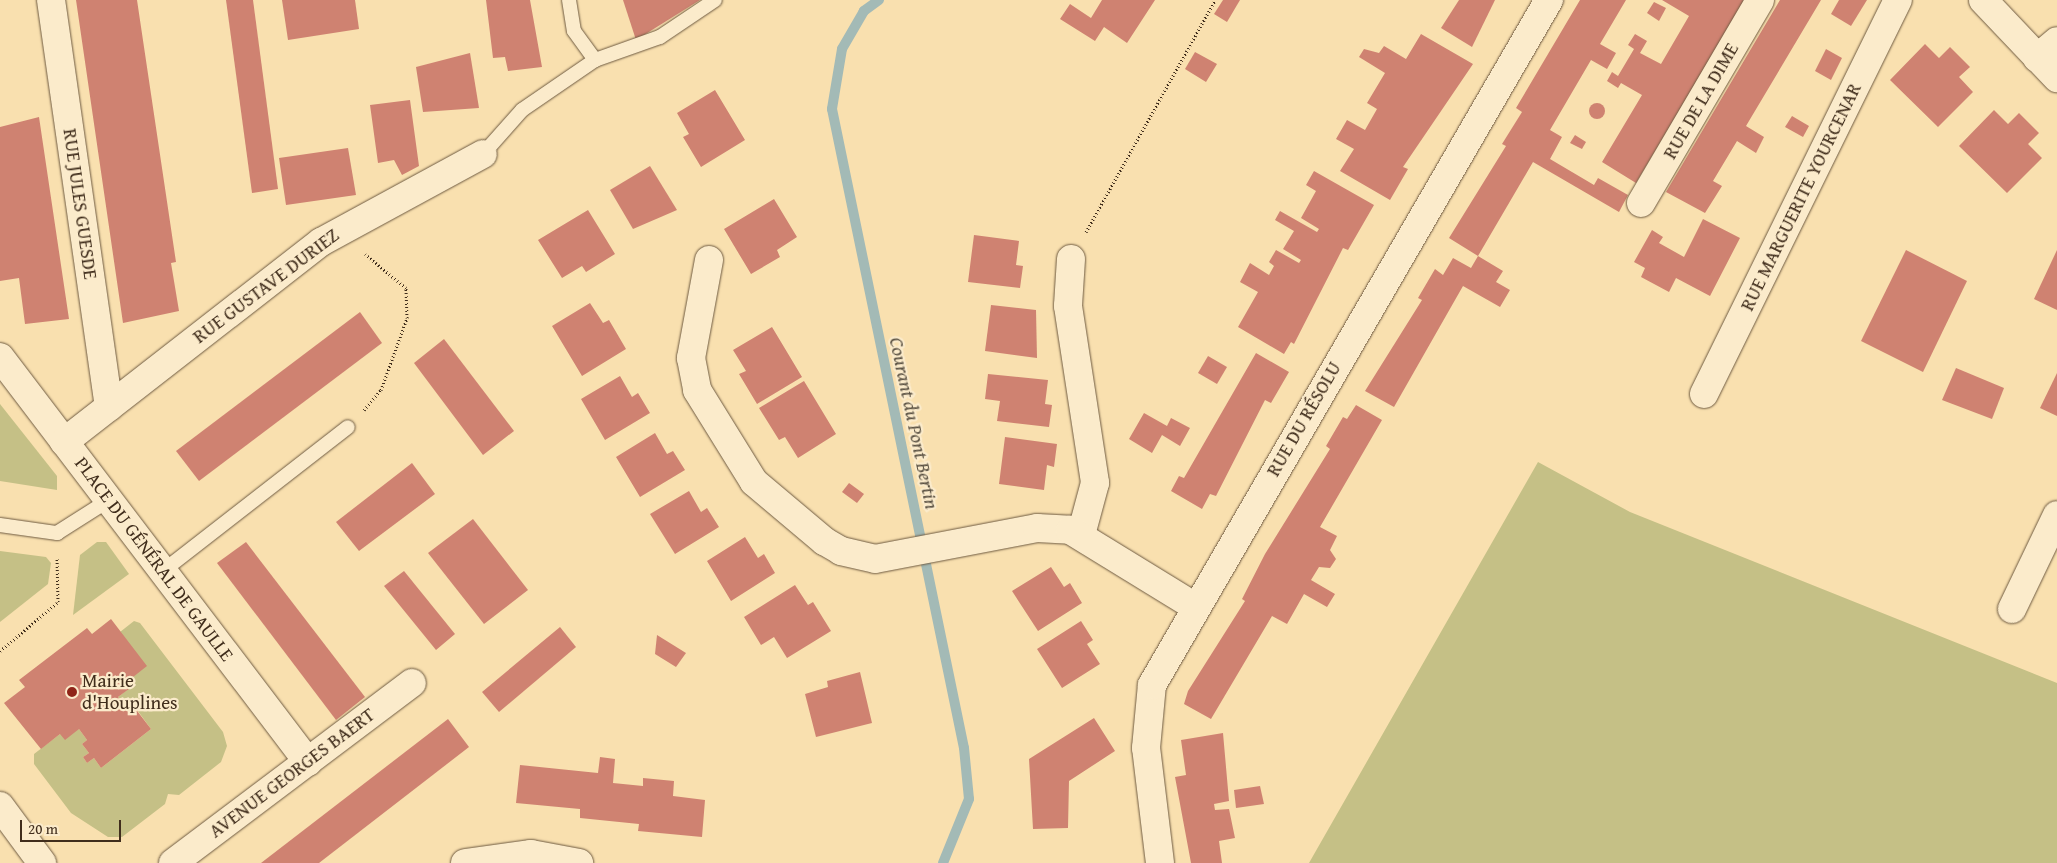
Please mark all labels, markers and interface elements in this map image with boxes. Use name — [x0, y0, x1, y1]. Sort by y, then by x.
street label: RUE DE LA DIME — [1659, 39, 1743, 163]
street label: RUE MARGUERITE YOURCENAR — [1736, 80, 1866, 314]
street label: RUE JULES GUESDE — [58, 127, 102, 281]
street label: RUE GUSTAVE DURIEZ — [189, 224, 343, 348]
water label: Courant du Pont Bertin — [885, 335, 945, 511]
street label: RUE DU RÉSOLU — [1262, 358, 1346, 480]
street label: PLACE DU GÉNÉRAL DE GAULLE — [70, 452, 238, 666]
place label: Mairie d'Houplines — [82, 670, 178, 714]
marker: Mairie d'Houplines — [66, 686, 78, 698]
street label: AVENUE GEORGES BAERT — [205, 703, 379, 843]
scale bar — [22, 810, 124, 842]
text: 20 m — [28, 818, 58, 839]

